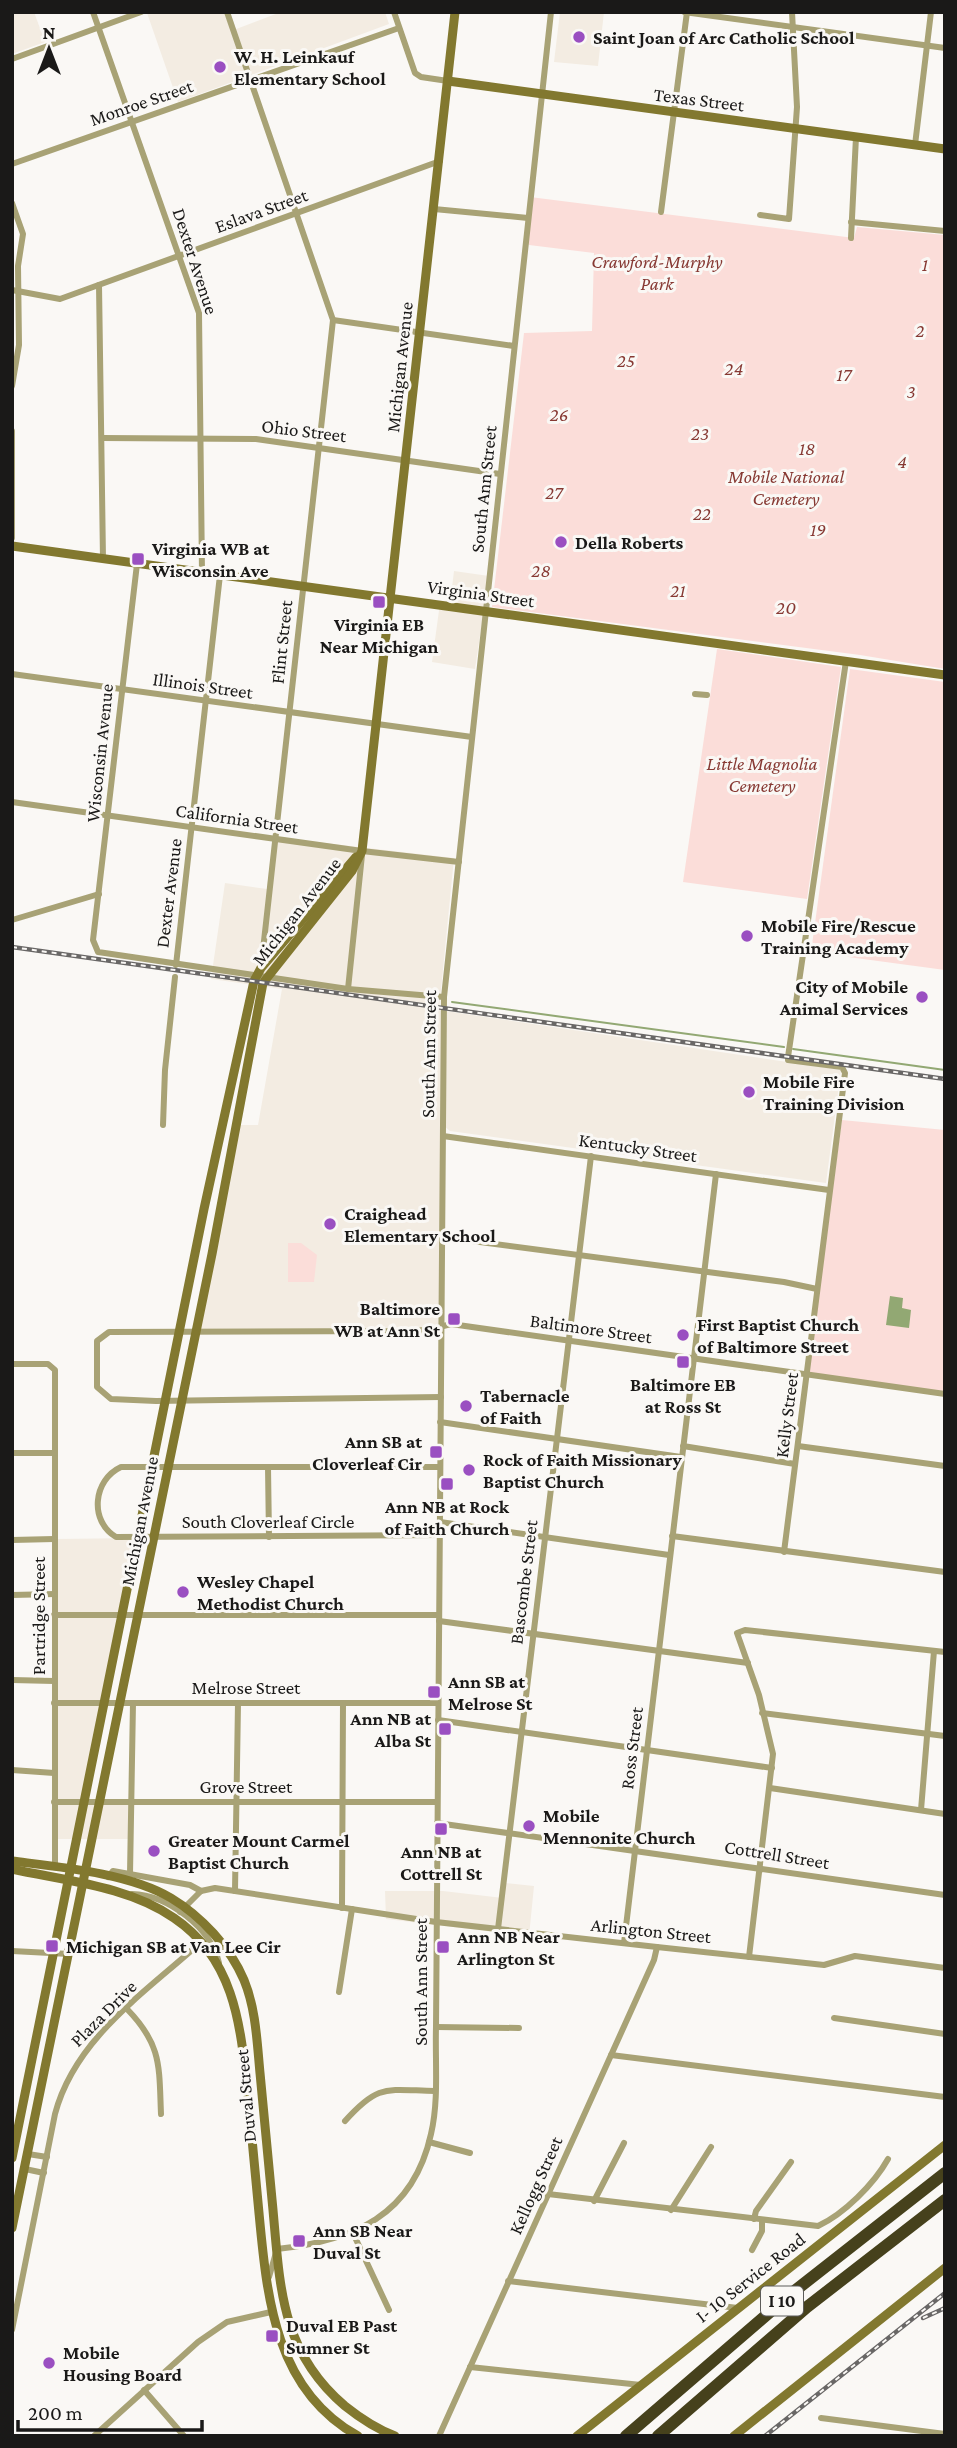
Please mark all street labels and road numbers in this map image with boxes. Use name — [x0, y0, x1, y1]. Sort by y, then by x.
street label: Monroe Street — [87, 75, 196, 130]
street label: Texas Street — [653, 84, 746, 116]
street label: Eslava Street — [212, 184, 311, 237]
street label: Dexter Avenue — [168, 205, 223, 317]
street label: Michigan Avenue — [382, 301, 417, 433]
street label: Ohio Street — [260, 415, 348, 446]
street label: South Ann Street — [466, 424, 501, 554]
street label: Virginia Street — [426, 576, 537, 612]
street label: Flint Street — [267, 599, 296, 685]
street label: Illinois Street — [152, 668, 255, 703]
street label: Wisconsin Avenue — [82, 683, 117, 823]
street label: California Street — [174, 799, 300, 838]
street label: Dexter Avenue — [151, 837, 186, 949]
street label: Michigan Avenue — [248, 853, 345, 970]
street label: South Ann Street — [417, 989, 440, 1118]
street label: Kentucky Street — [578, 1129, 699, 1166]
street label: Baltimore Street — [529, 1310, 654, 1348]
street label: Kelly Street — [771, 1370, 802, 1459]
street label: Michigan Avenue — [117, 1455, 162, 1588]
street label: South Cloverleaf Circle — [182, 1511, 354, 1532]
street label: Bascombe Street — [505, 1518, 542, 1646]
street label: Partridge Street — [28, 1556, 49, 1675]
street label: Melrose Street — [192, 1677, 301, 1698]
street label: Ross Street — [616, 1705, 647, 1790]
street label: Grove Street — [200, 1776, 293, 1797]
street label: Cottrell Street — [723, 1836, 832, 1873]
street label: Arlington Street — [590, 1914, 713, 1947]
street label: South Ann Street — [410, 1917, 431, 2046]
street label: Plaza Drive — [66, 1976, 141, 2051]
street label: Duval Street — [231, 2048, 260, 2143]
street label: Kellogg Street — [505, 2132, 567, 2237]
street label: I- 10 Service Road — [691, 2228, 809, 2327]
road number: I 10 — [761, 2286, 803, 2316]

